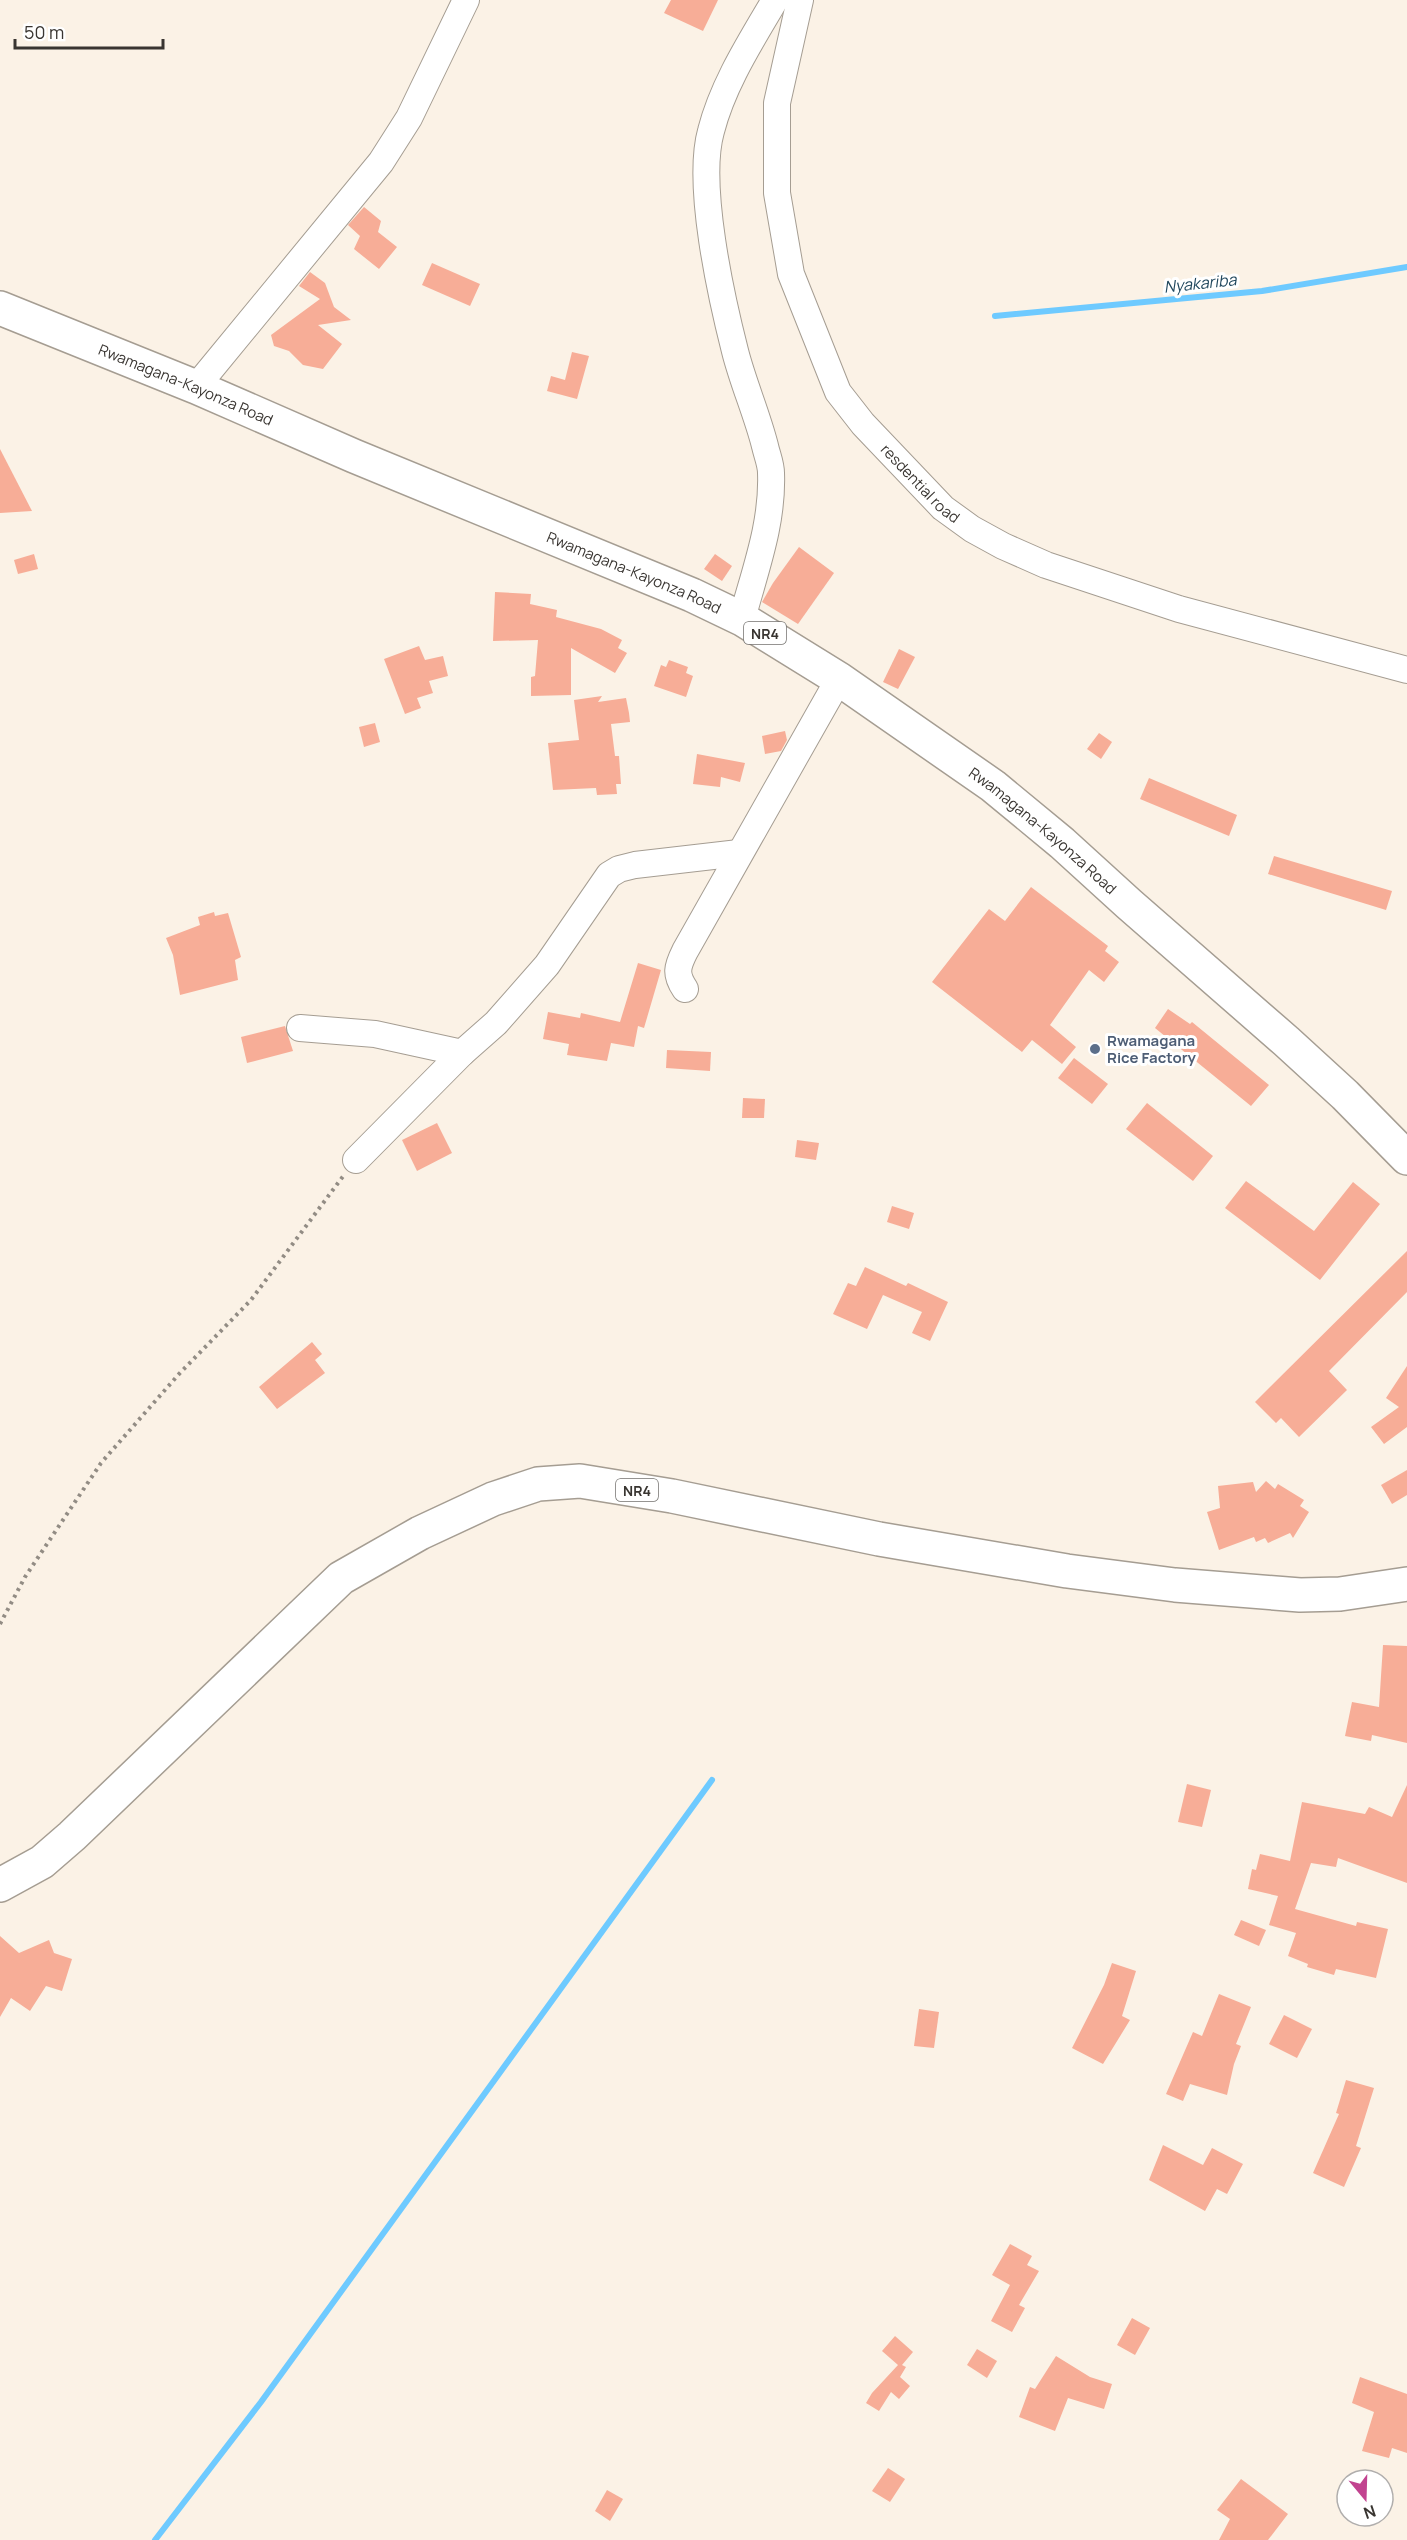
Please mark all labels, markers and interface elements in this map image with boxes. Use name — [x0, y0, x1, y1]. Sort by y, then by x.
scale bar — [15, 12, 164, 50]
text: 50 m — [24, 20, 64, 44]
water label: Nyakariba — [1163, 268, 1238, 298]
street label: Rwamagana-Kayonza Road — [96, 338, 277, 430]
street label: resdential road — [877, 439, 964, 527]
street label: Rwamagana-Kayonza Road — [544, 526, 725, 618]
road number: NR4 — [744, 622, 786, 644]
street label: Rwamagana-Kayonza Road — [965, 762, 1122, 899]
place label: Rwamagana Rice Factory — [1107, 1030, 1196, 1068]
marker: Rwamagana Rice Factory — [1088, 1042, 1102, 1056]
road number: NR4 — [616, 1479, 658, 1501]
north arrow — [1335, 2468, 1395, 2528]
text: N — [1361, 2500, 1379, 2524]

